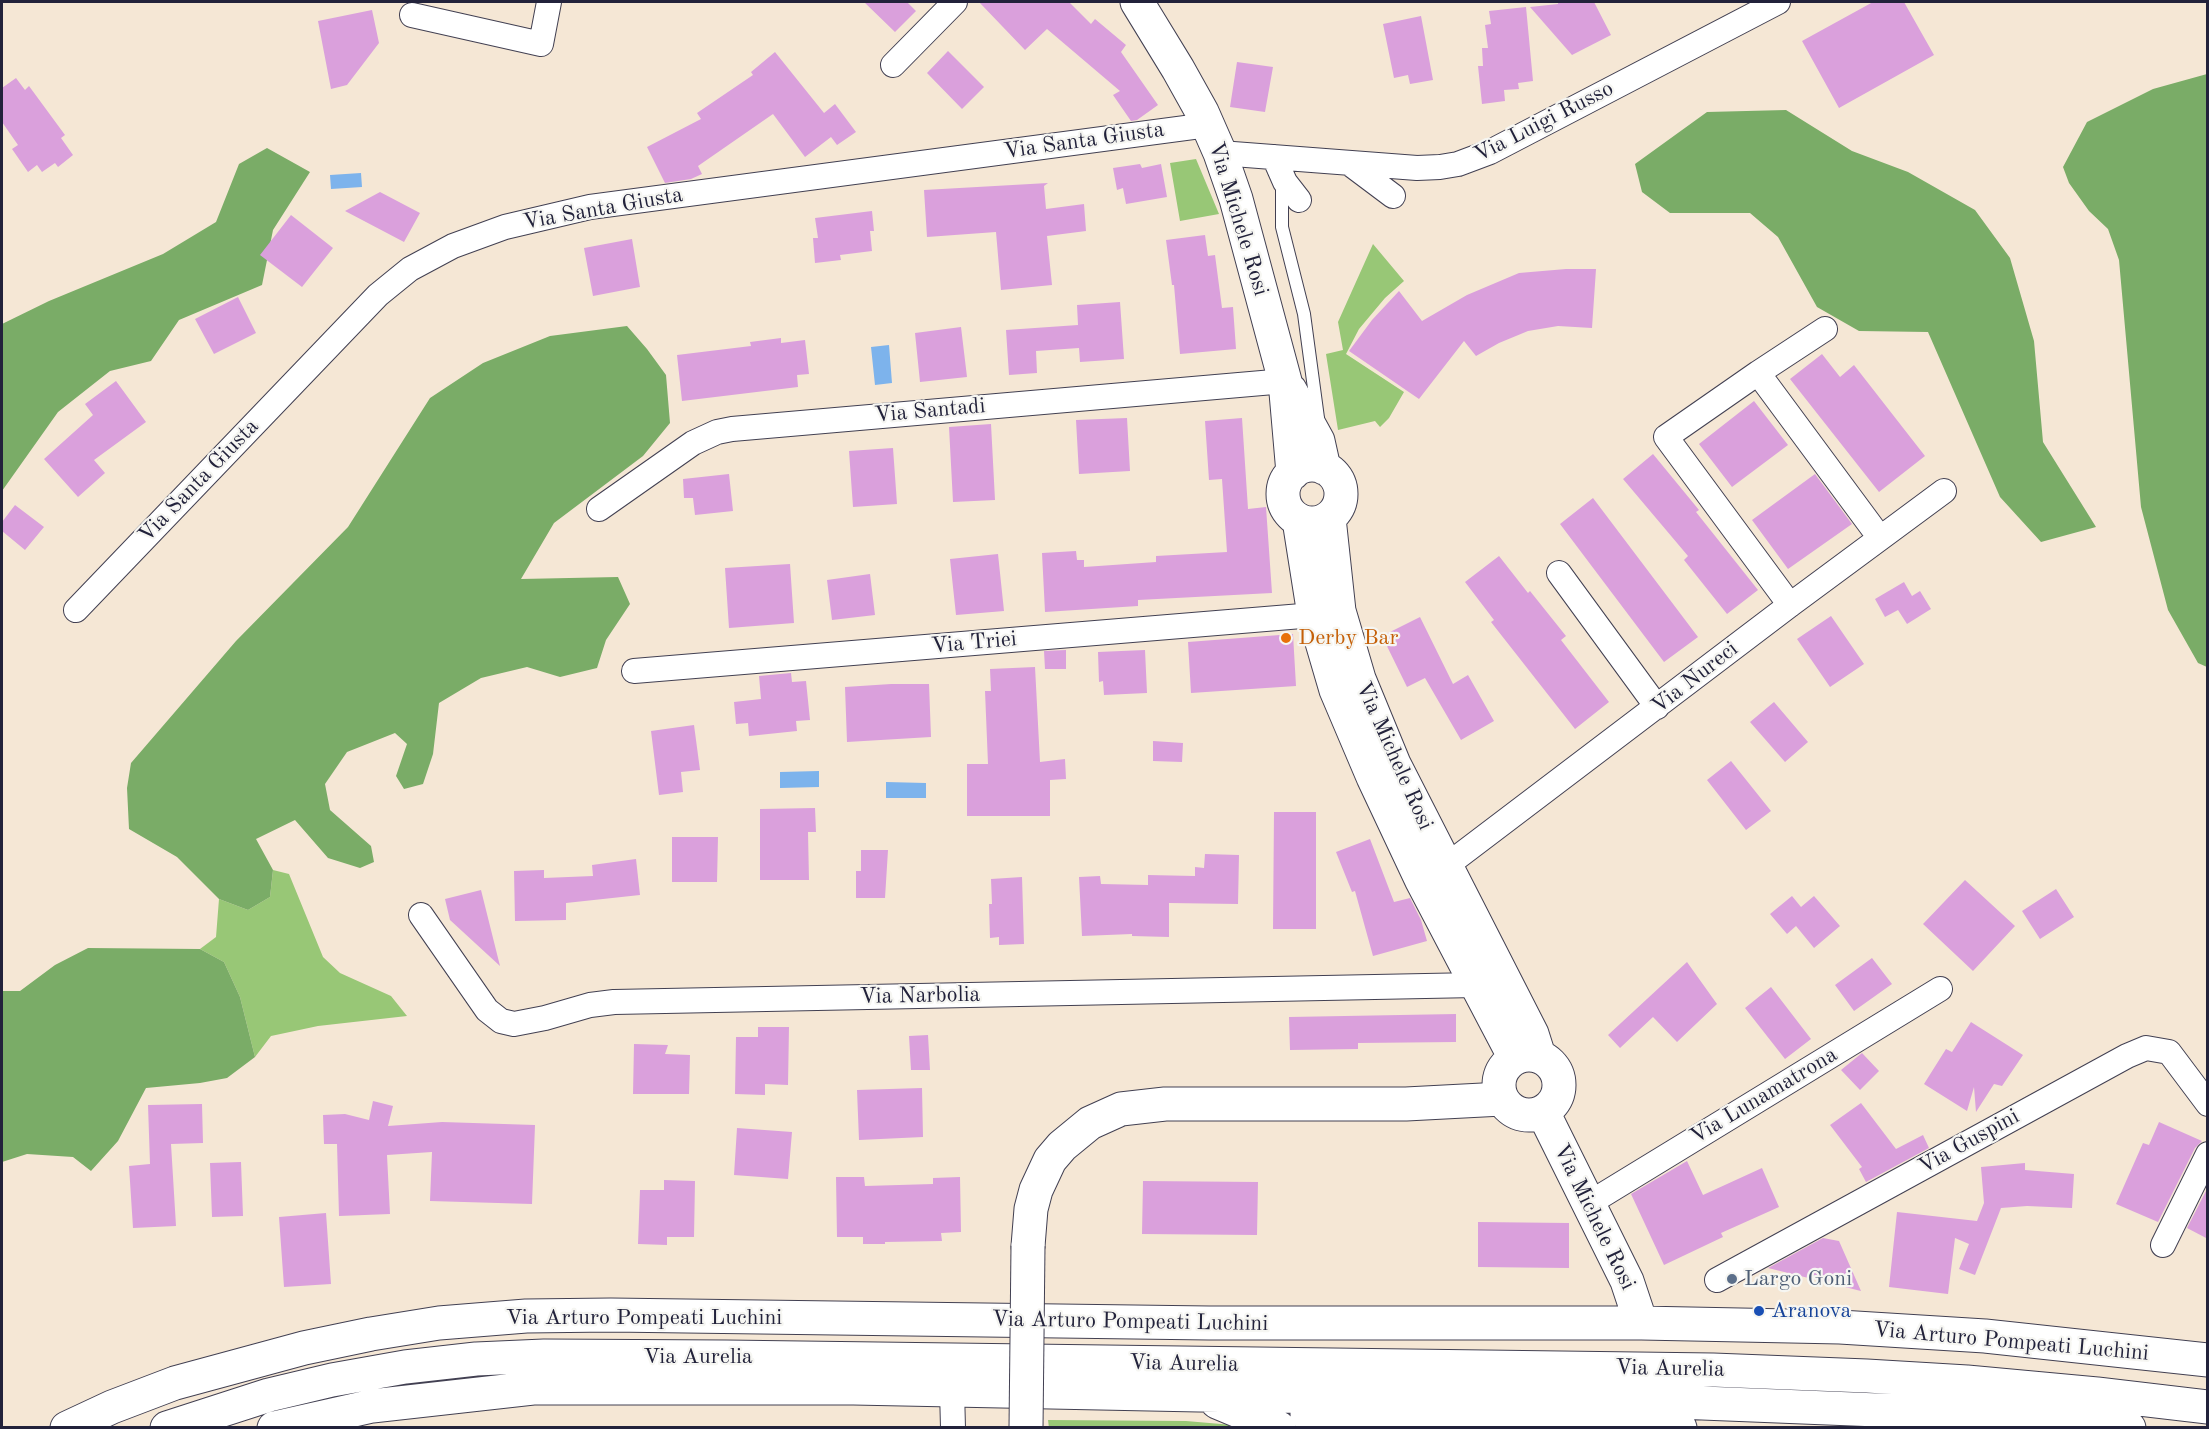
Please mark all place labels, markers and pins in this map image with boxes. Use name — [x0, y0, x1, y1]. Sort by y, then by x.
place label: Derby Bar — [1298, 625, 1398, 651]
marker: Derby Bar — [1279, 631, 1293, 645]
place label: Largo Goni — [1744, 1266, 1852, 1292]
marker: Largo Goni — [1725, 1272, 1739, 1286]
place label: Aranova — [1771, 1298, 1851, 1324]
marker: Aranova — [1752, 1304, 1766, 1318]

